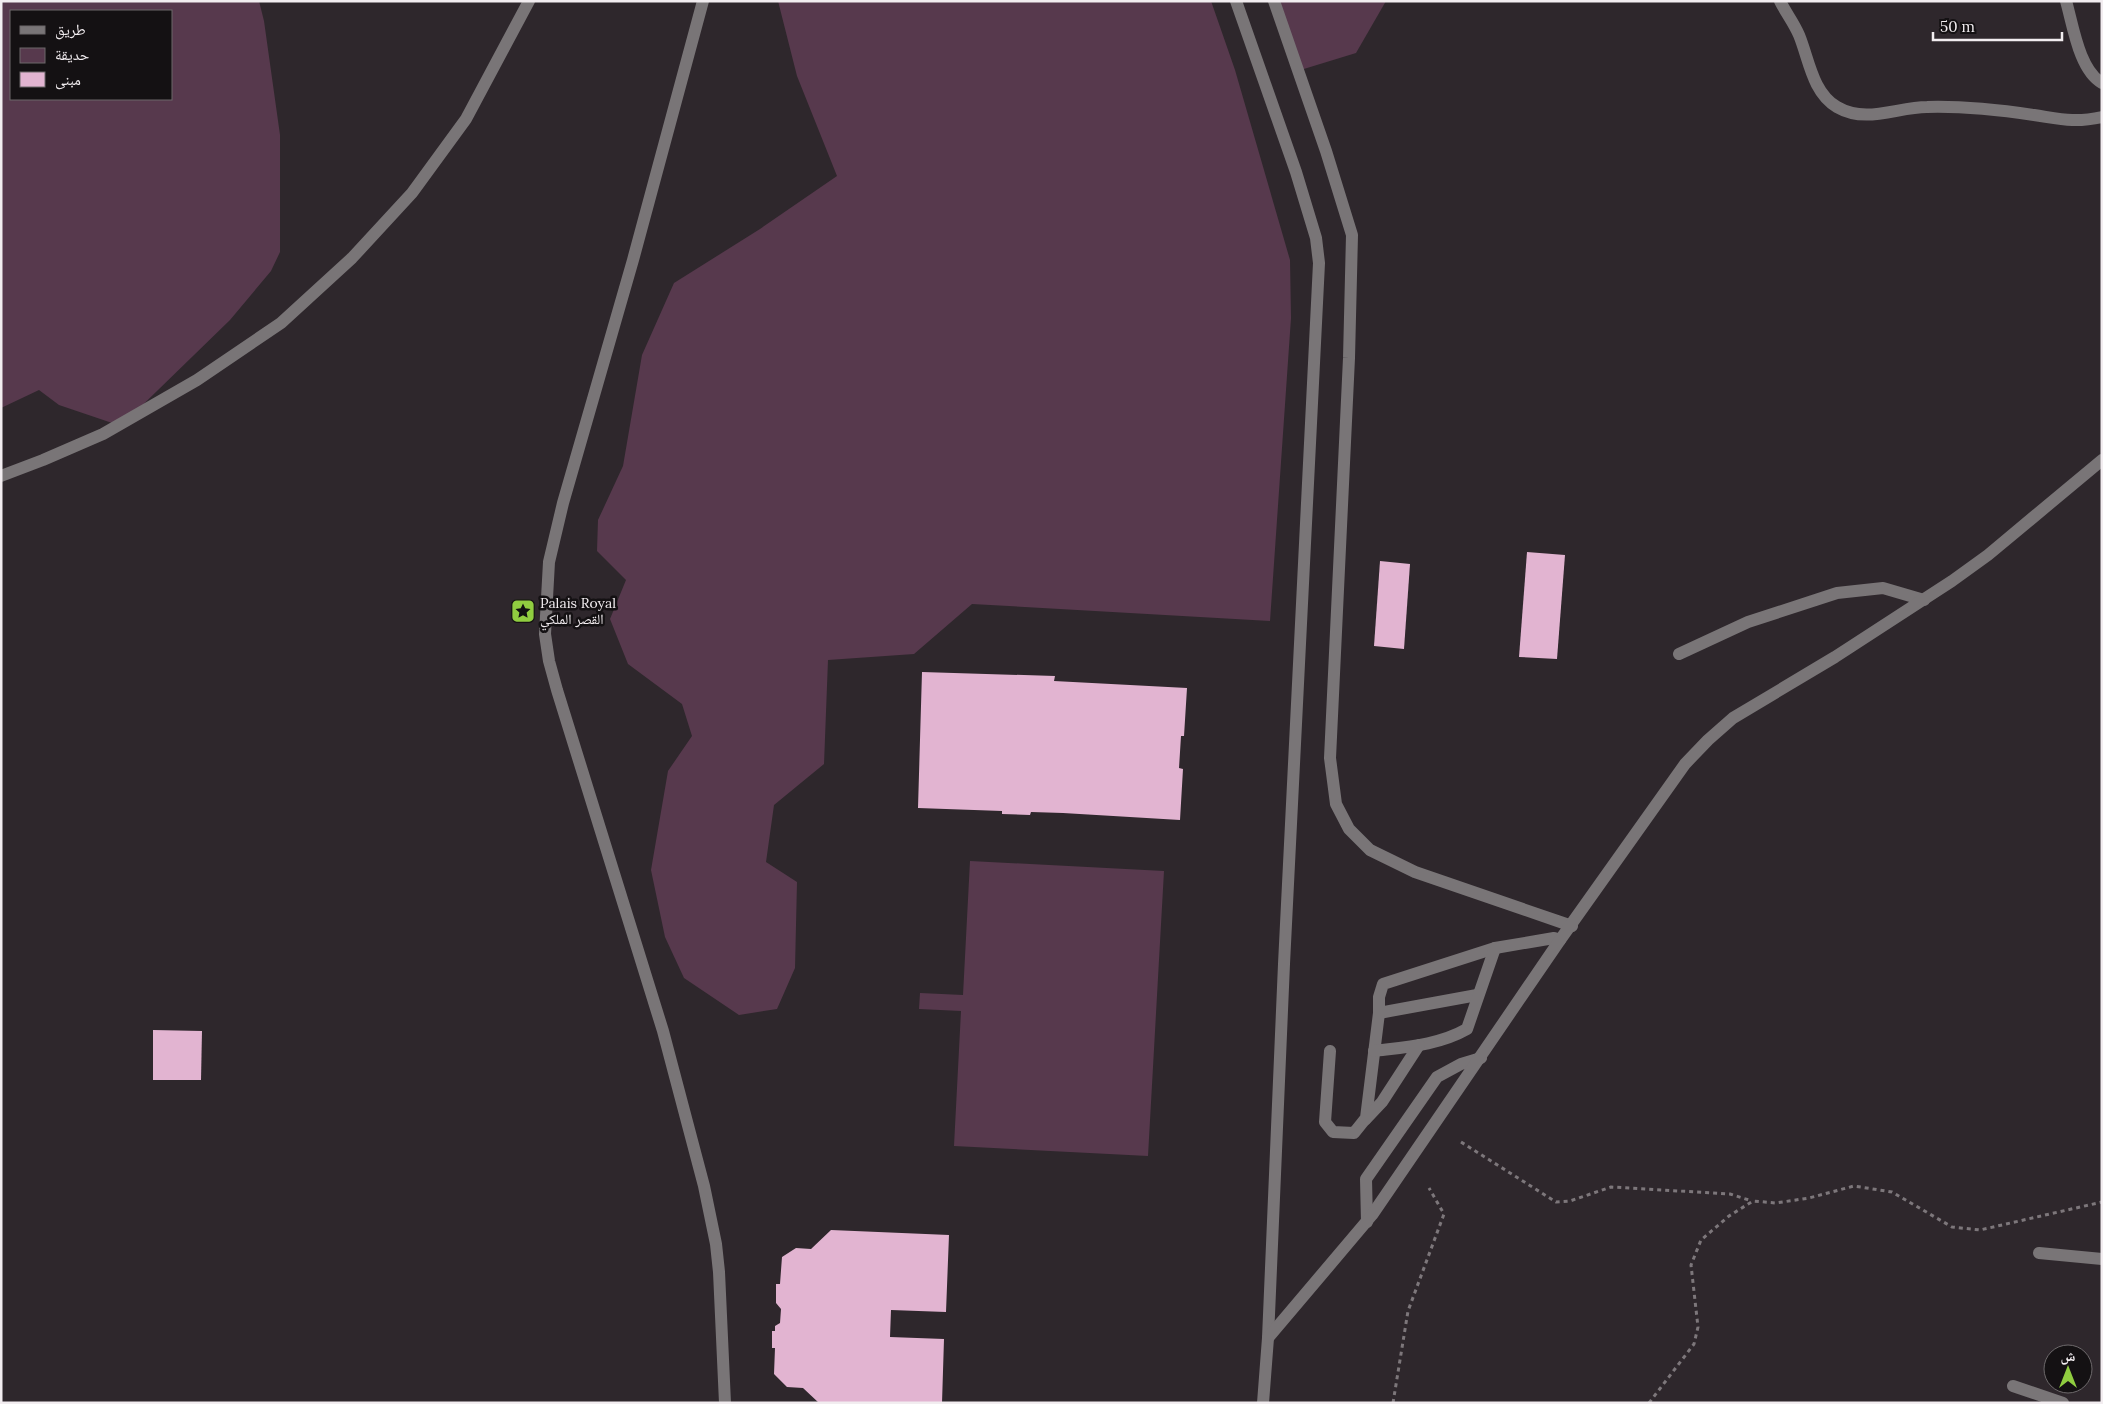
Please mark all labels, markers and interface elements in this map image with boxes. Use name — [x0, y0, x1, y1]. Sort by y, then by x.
legend — [10, 10, 172, 100]
scale bar — [1933, 10, 2062, 42]
text: 50 m — [1940, 17, 1975, 36]
text: طريق — [55, 20, 86, 40]
text: حديقة — [55, 45, 90, 64]
text: مبنى — [55, 70, 81, 90]
place label: Palais Royal القصر الملكي — [540, 594, 616, 631]
place icon: Palais Royal القصر الملكي — [510, 598, 536, 624]
north arrow — [2043, 1344, 2093, 1394]
text: ش — [2061, 1347, 2076, 1365]

